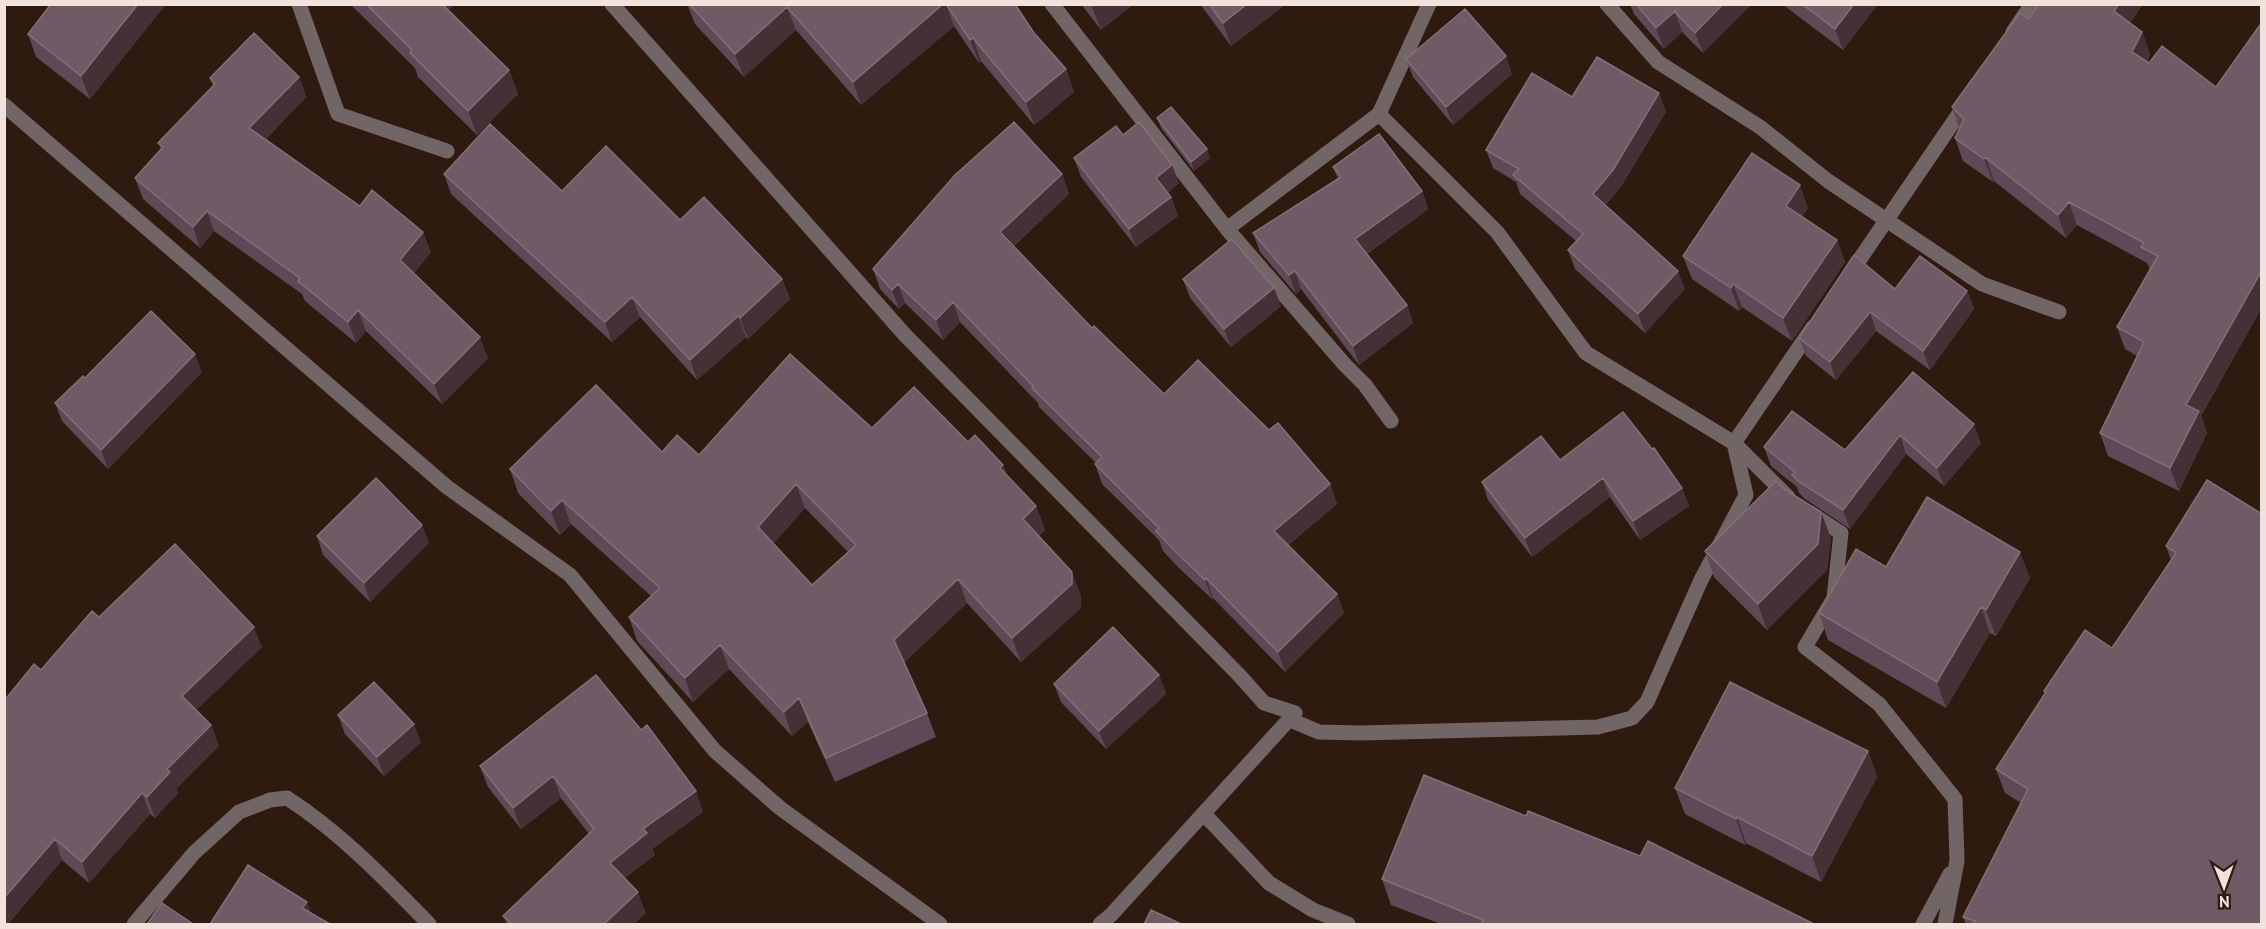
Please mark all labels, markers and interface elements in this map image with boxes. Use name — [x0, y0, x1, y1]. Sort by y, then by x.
north arrow — [2194, 857, 2254, 917]
text: N — [2219, 892, 2230, 912]

